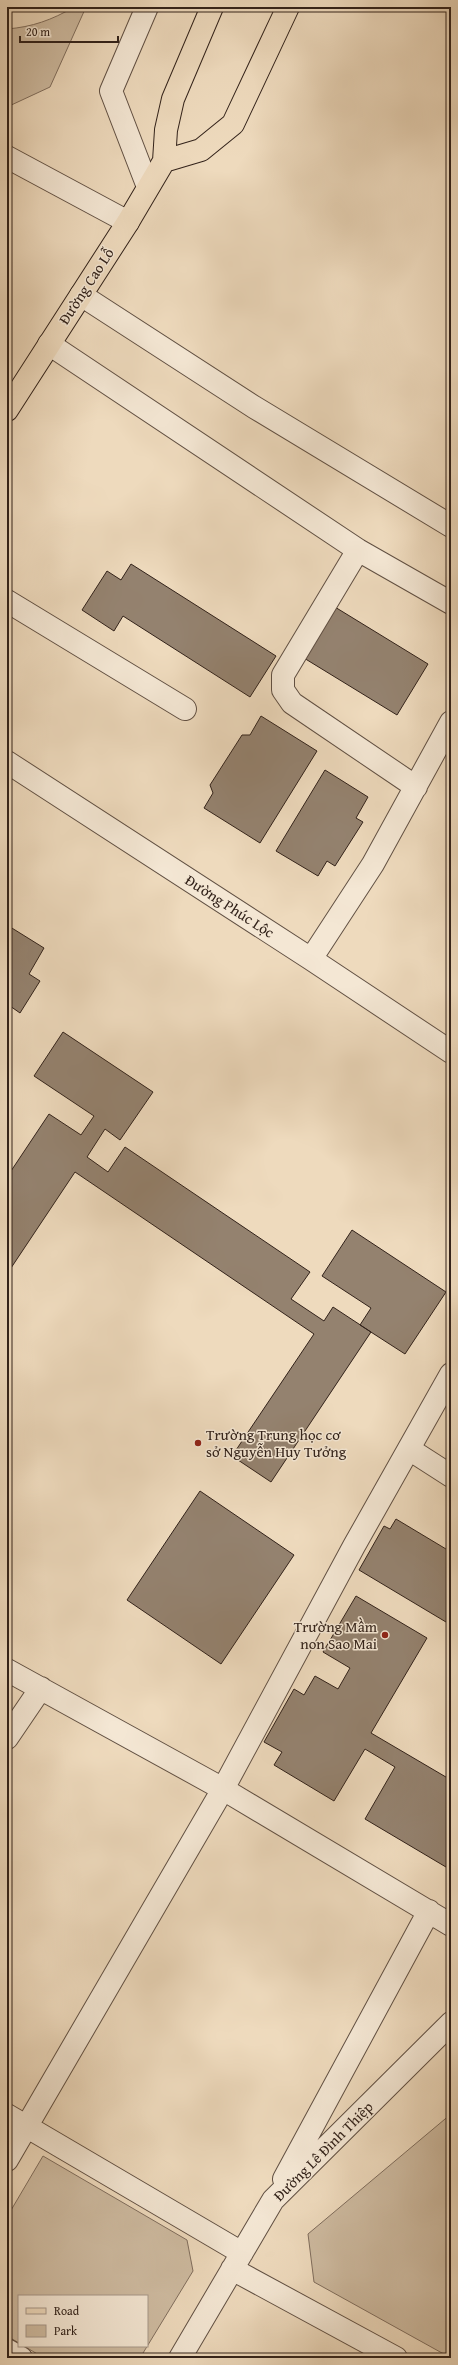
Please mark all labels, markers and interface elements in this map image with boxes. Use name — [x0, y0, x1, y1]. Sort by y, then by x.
scale bar — [20, 18, 118, 44]
text: 20 m — [26, 23, 50, 40]
street label: Đường Cao Lỗ — [53, 243, 119, 328]
street label: Đường Phúc Lộc — [181, 869, 279, 943]
place label: Trường Trung học cơ sở Nguyễn Huy Tưởng — [206, 1424, 347, 1462]
marker: Trường Trung học cơ sở Nguyễn Huy Tưởng — [193, 1438, 203, 1448]
place label: Trường Mầm non Sao Mai — [294, 1616, 378, 1654]
marker: Trường Mầm non Sao Mai — [380, 1630, 390, 1640]
street label: Đường Lê Đình Thiệp — [268, 2096, 378, 2206]
legend — [18, 2295, 148, 2347]
text: Road — [54, 2302, 80, 2319]
text: Park — [54, 2322, 78, 2339]

